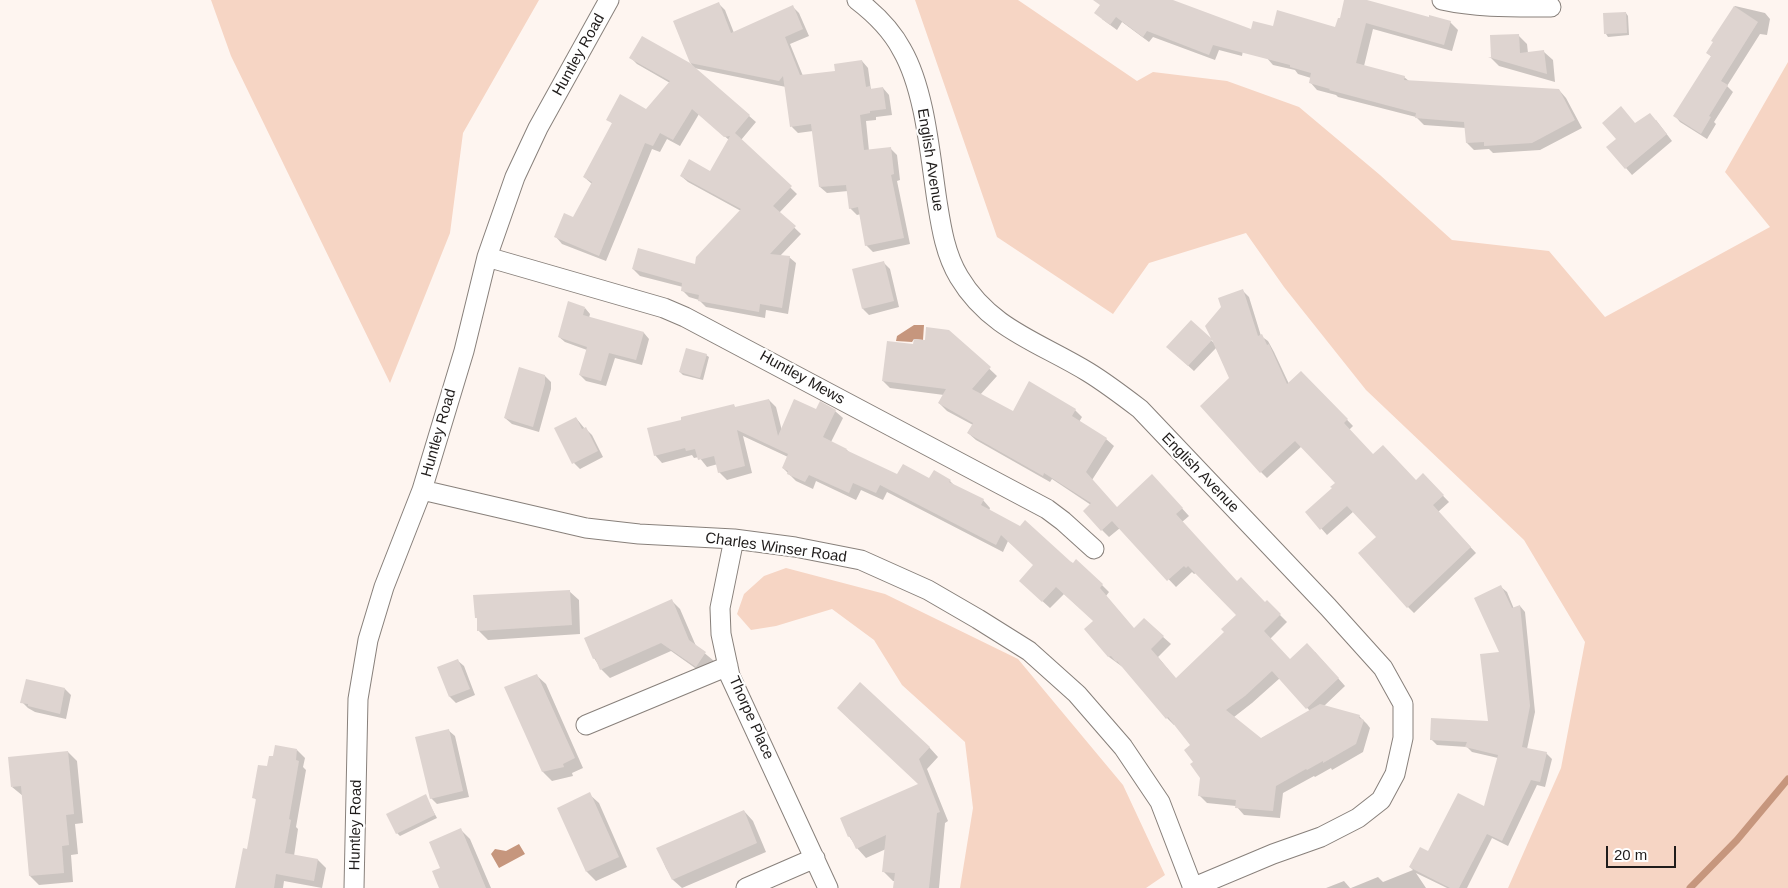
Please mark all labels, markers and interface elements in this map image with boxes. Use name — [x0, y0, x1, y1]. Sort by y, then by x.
street label: Huntley Road — [549, 11, 609, 99]
street label: English Avenue — [913, 107, 947, 213]
street label: Huntley Mews — [756, 347, 848, 409]
street label: Huntley Road — [418, 387, 460, 479]
street label: English Avenue — [1157, 429, 1243, 517]
street label: Charles Winser Road — [704, 529, 848, 567]
street label: Thorpe Place — [725, 674, 777, 762]
street label: Huntley Road — [346, 779, 366, 871]
scale bar — [1608, 836, 1678, 868]
text: 20 m — [1614, 846, 1647, 863]

